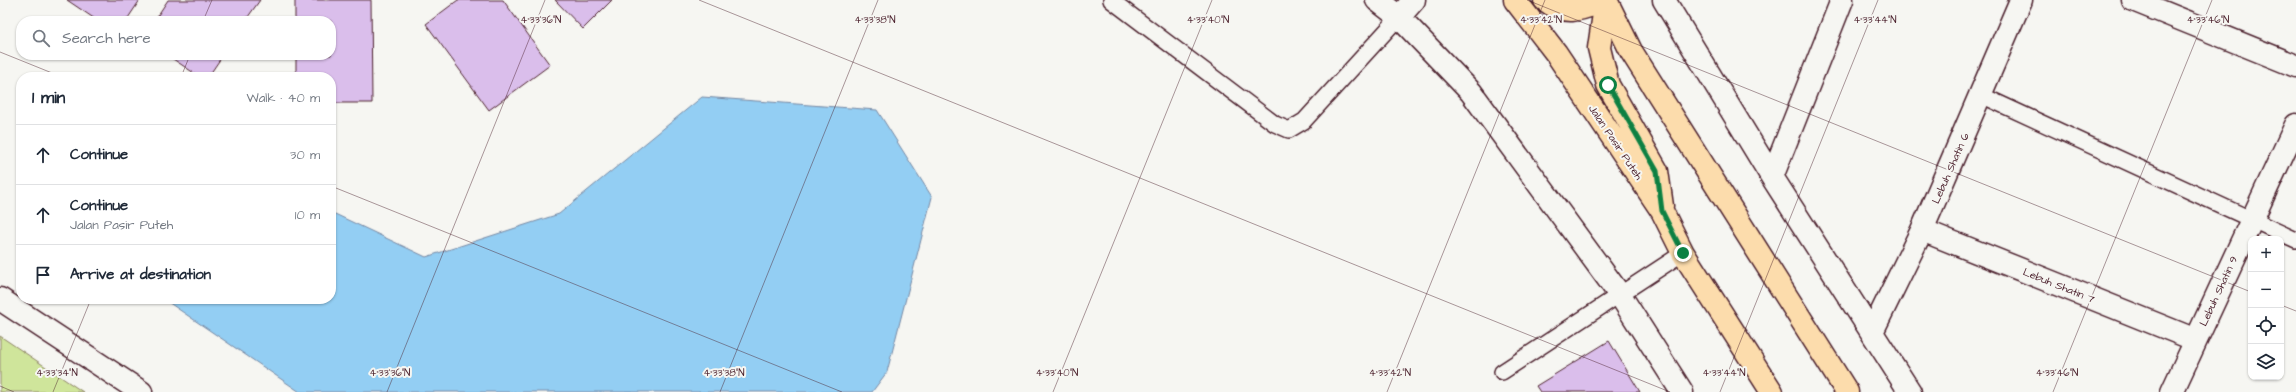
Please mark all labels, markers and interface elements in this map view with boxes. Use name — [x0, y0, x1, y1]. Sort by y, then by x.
text: 4°33'36"N — [521, 13, 561, 27]
text: 4°33'38"N — [854, 13, 896, 27]
text: 4°33'40"N — [1187, 13, 1229, 27]
text: 4°33'42"N — [1520, 13, 1562, 27]
text: 4°33'44"N — [1853, 13, 1897, 27]
text: 4°33'46"N — [2187, 13, 2229, 27]
search box — [16, 16, 336, 60]
icon: search — [30, 27, 52, 49]
text: Search here — [62, 28, 151, 49]
route start — [1599, 76, 1617, 94]
text: 1 min — [32, 86, 65, 110]
text: Walk · 40 m — [247, 89, 320, 107]
street label: Jalan Pasir Puteh — [1585, 102, 1647, 183]
street label: Lebuh Shatin 6 — [1928, 130, 1973, 206]
icon: ahead — [32, 144, 54, 166]
text: Continue — [70, 144, 128, 165]
text: 30 m — [290, 146, 320, 164]
text: Continue — [70, 195, 128, 216]
icon: ahead — [32, 204, 54, 226]
text: 10 m — [295, 206, 320, 224]
text: Jalan Pasir Puteh — [70, 216, 173, 234]
map controls — [2248, 236, 2284, 380]
button: + — [2248, 236, 2284, 272]
route end — [1674, 244, 1692, 262]
street label: Lebuh Shatin 9 — [2196, 254, 2241, 329]
icon: arrive — [32, 264, 54, 286]
text: Arrive at destination — [70, 264, 211, 285]
street label: Lebuh Shatin 7 — [2021, 264, 2097, 307]
button: − — [2248, 272, 2284, 308]
button: locate — [2248, 308, 2284, 344]
button: layers — [2248, 344, 2284, 380]
text: 4°33'34"N — [36, 366, 78, 380]
text: 4°33'36"N — [370, 366, 410, 380]
text: 4°33'38"N — [703, 366, 745, 380]
text: 4°33'40"N — [1036, 366, 1078, 380]
text: 4°33'42"N — [1369, 366, 1411, 380]
text: 4°33'44"N — [1702, 366, 1746, 380]
text: 4°33'46"N — [2036, 366, 2078, 380]

